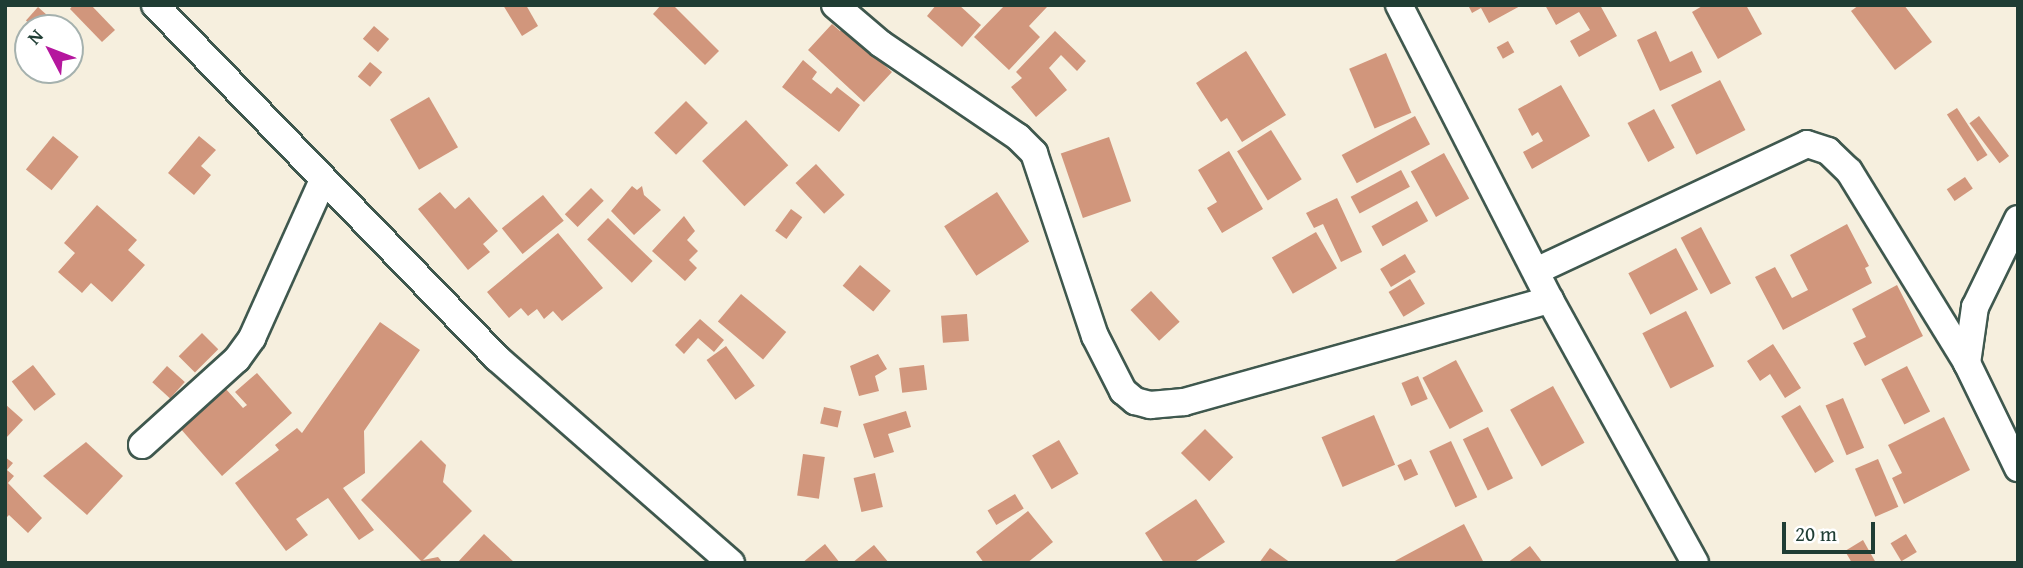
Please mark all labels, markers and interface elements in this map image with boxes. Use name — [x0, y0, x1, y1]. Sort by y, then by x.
north arrow — [14, 14, 84, 84]
text: N — [20, 22, 50, 50]
scale bar — [1785, 508, 1878, 552]
text: 20 m — [1795, 518, 1837, 549]

